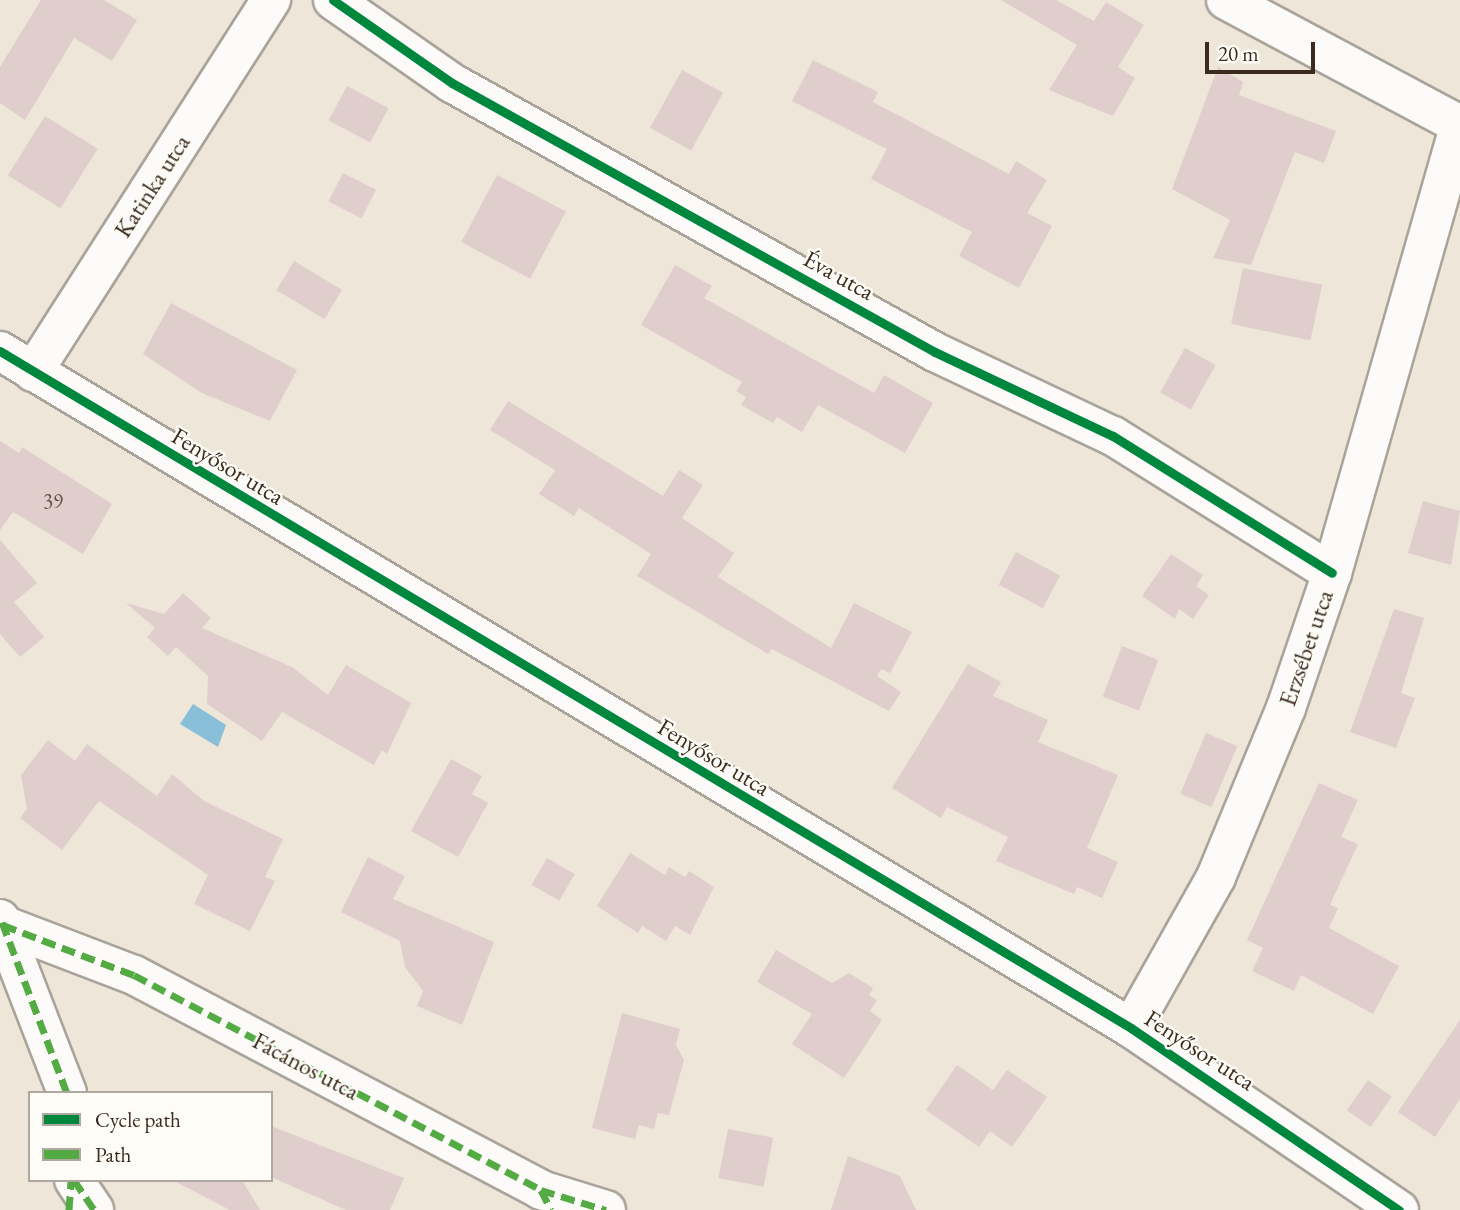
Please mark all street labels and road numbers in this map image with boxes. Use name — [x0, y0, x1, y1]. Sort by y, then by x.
street label: Katinka utca — [108, 129, 196, 243]
street label: Éva utca — [799, 244, 879, 306]
street label: Fenyősor utca — [167, 421, 289, 511]
street label: Erzsébet utca — [1273, 586, 1339, 710]
street label: Fenyősor utca — [653, 712, 775, 802]
street label: Fenyősor utca — [1139, 1004, 1261, 1096]
street label: Fácános utca — [248, 1026, 364, 1106]

